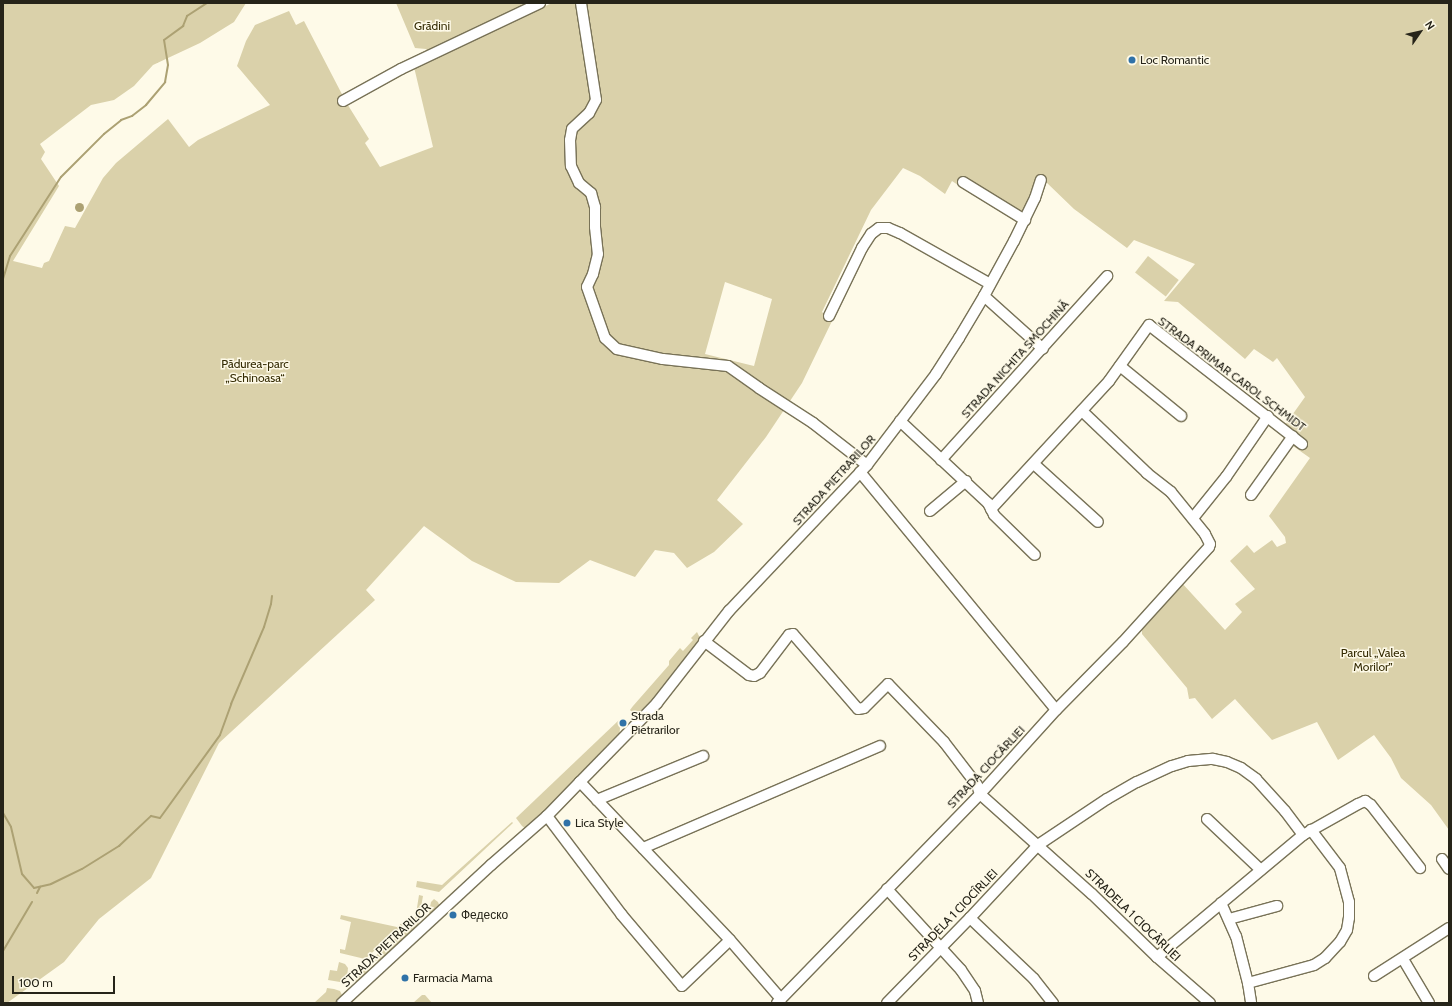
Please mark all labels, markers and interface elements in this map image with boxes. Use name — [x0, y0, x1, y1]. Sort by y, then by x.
north arrow — [1400, 12, 1440, 52]
text: N — [1422, 18, 1438, 32]
park label: Grădini — [414, 19, 450, 33]
place label: Loc Romantic — [1140, 53, 1209, 67]
marker: Loc Romantic — [1127, 55, 1137, 65]
street label: STRADA NICHITA SMOCHINĂ — [958, 297, 1072, 421]
street label: STRADA PRIMAR CAROL SCHMIDT — [1155, 314, 1309, 434]
park label: Pădurea-parc „Schinoasa“ — [221, 357, 289, 385]
street label: STRADA PIETRARILOR — [790, 432, 878, 528]
park label: Parcul „Valea Morilor” — [1341, 646, 1405, 674]
place label: Strada Pietrarilor — [631, 709, 679, 737]
marker: Strada Pietrarilor — [618, 718, 628, 728]
street label: STRADA CIOCÂRLIEI — [944, 723, 1028, 811]
place label: Lica Style — [575, 816, 623, 830]
marker: Lica Style — [562, 818, 572, 828]
street label: STRADELA 1 CIOCÎRLIEI — [905, 866, 1001, 964]
street label: STRADELA 1 CIOCÂRLIEI — [1082, 866, 1184, 964]
street label: STRADA PIETRARILOR — [338, 900, 434, 990]
place label: Федеско — [461, 908, 508, 922]
marker: Федеско — [448, 910, 458, 920]
scale bar — [14, 968, 117, 994]
place label: Farmacia Mama — [413, 971, 493, 985]
marker: Farmacia Mama — [400, 973, 410, 983]
text: 100 m — [19, 975, 53, 990]

